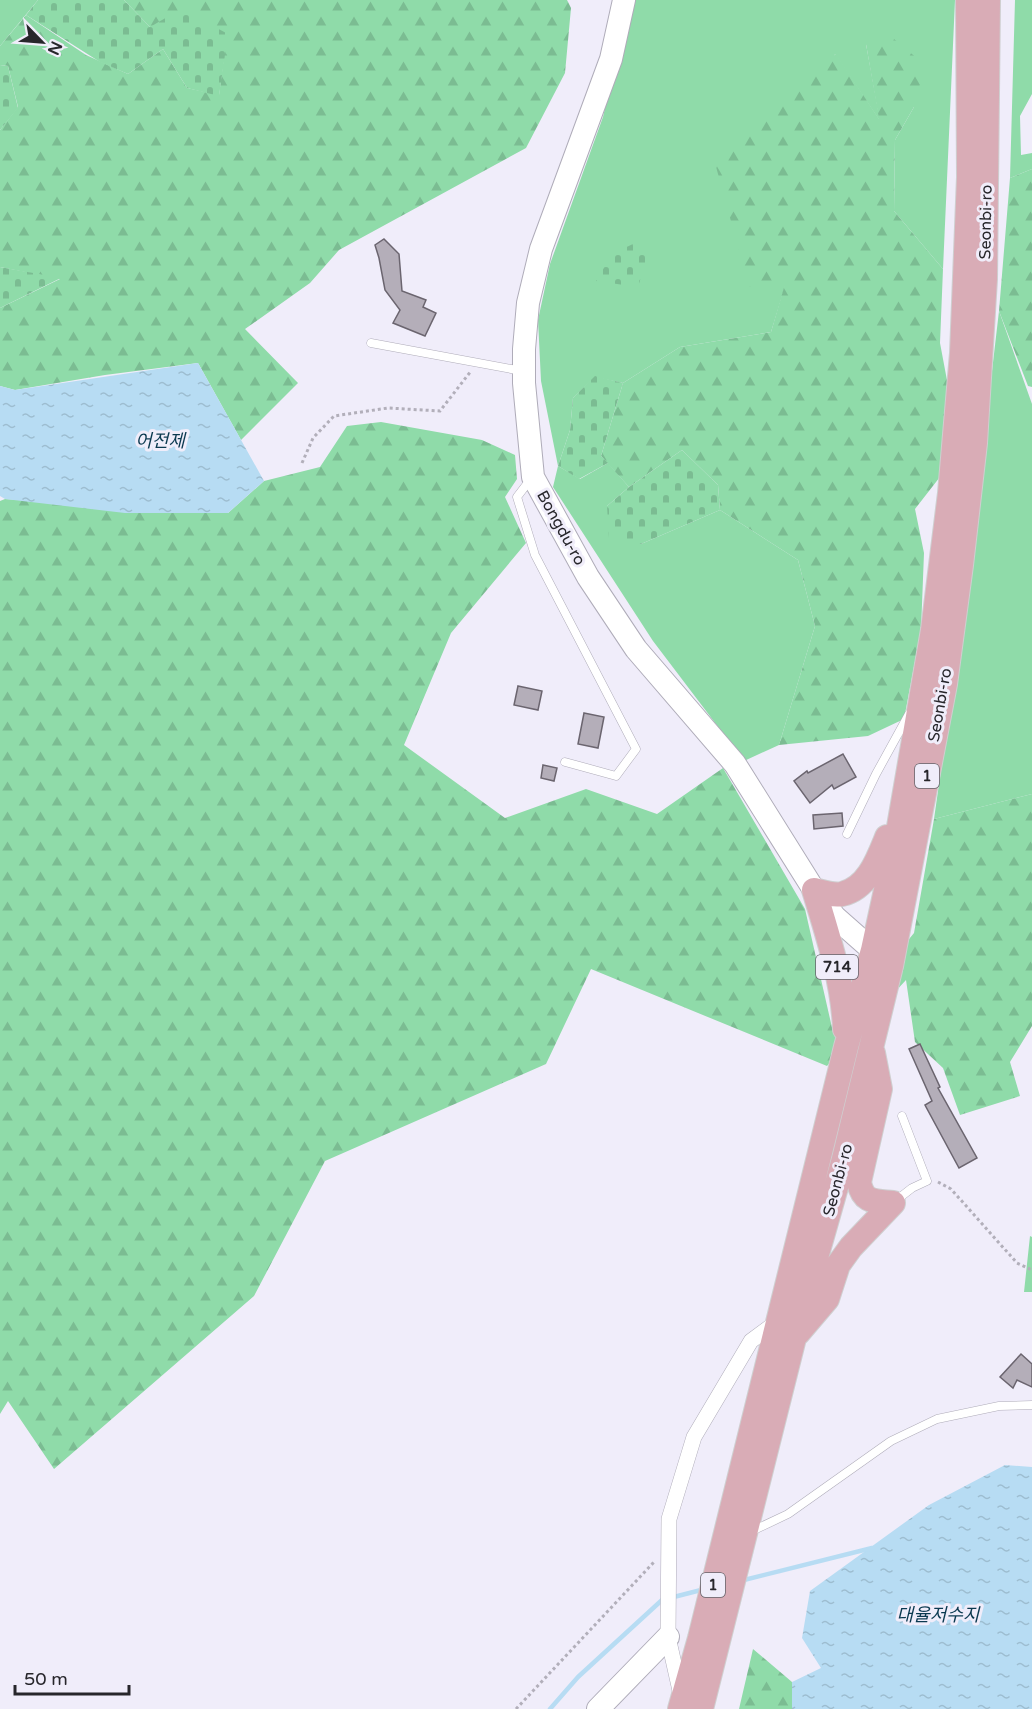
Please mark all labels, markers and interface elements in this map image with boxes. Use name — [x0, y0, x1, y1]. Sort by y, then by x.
north arrow — [12, 12, 72, 72]
text: N — [43, 38, 66, 58]
street label: Seonbi-ro — [975, 185, 997, 259]
water label: 어전제 — [135, 430, 187, 452]
street label: Bongdu-ro — [532, 487, 590, 569]
street label: Seonbi-ro — [924, 667, 956, 743]
road number: 1 — [915, 764, 939, 788]
road number: 714 — [816, 955, 858, 979]
street label: Seonbi-ro — [819, 1141, 857, 1219]
road number: 1 — [701, 1573, 725, 1597]
water label: 대율저수지 — [897, 1604, 981, 1626]
scale bar — [15, 1658, 129, 1696]
text: 50 m — [24, 1668, 68, 1690]

